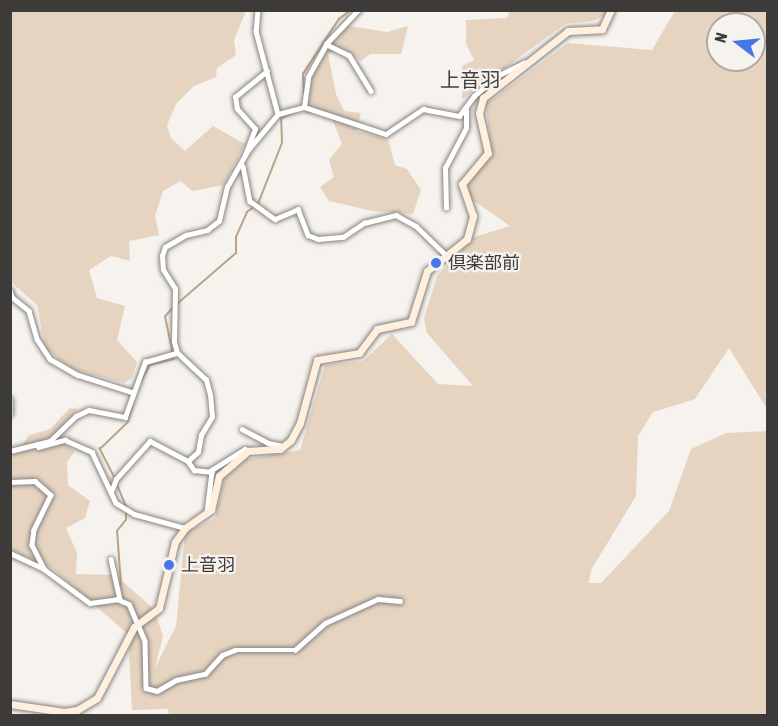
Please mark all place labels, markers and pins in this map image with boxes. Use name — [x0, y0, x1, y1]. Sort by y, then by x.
place label: 倶楽部前 — [448, 252, 520, 274]
marker: 倶楽部前 — [429, 256, 443, 270]
place label: 上音羽 — [181, 554, 235, 576]
marker: 上音羽 — [162, 558, 176, 572]

